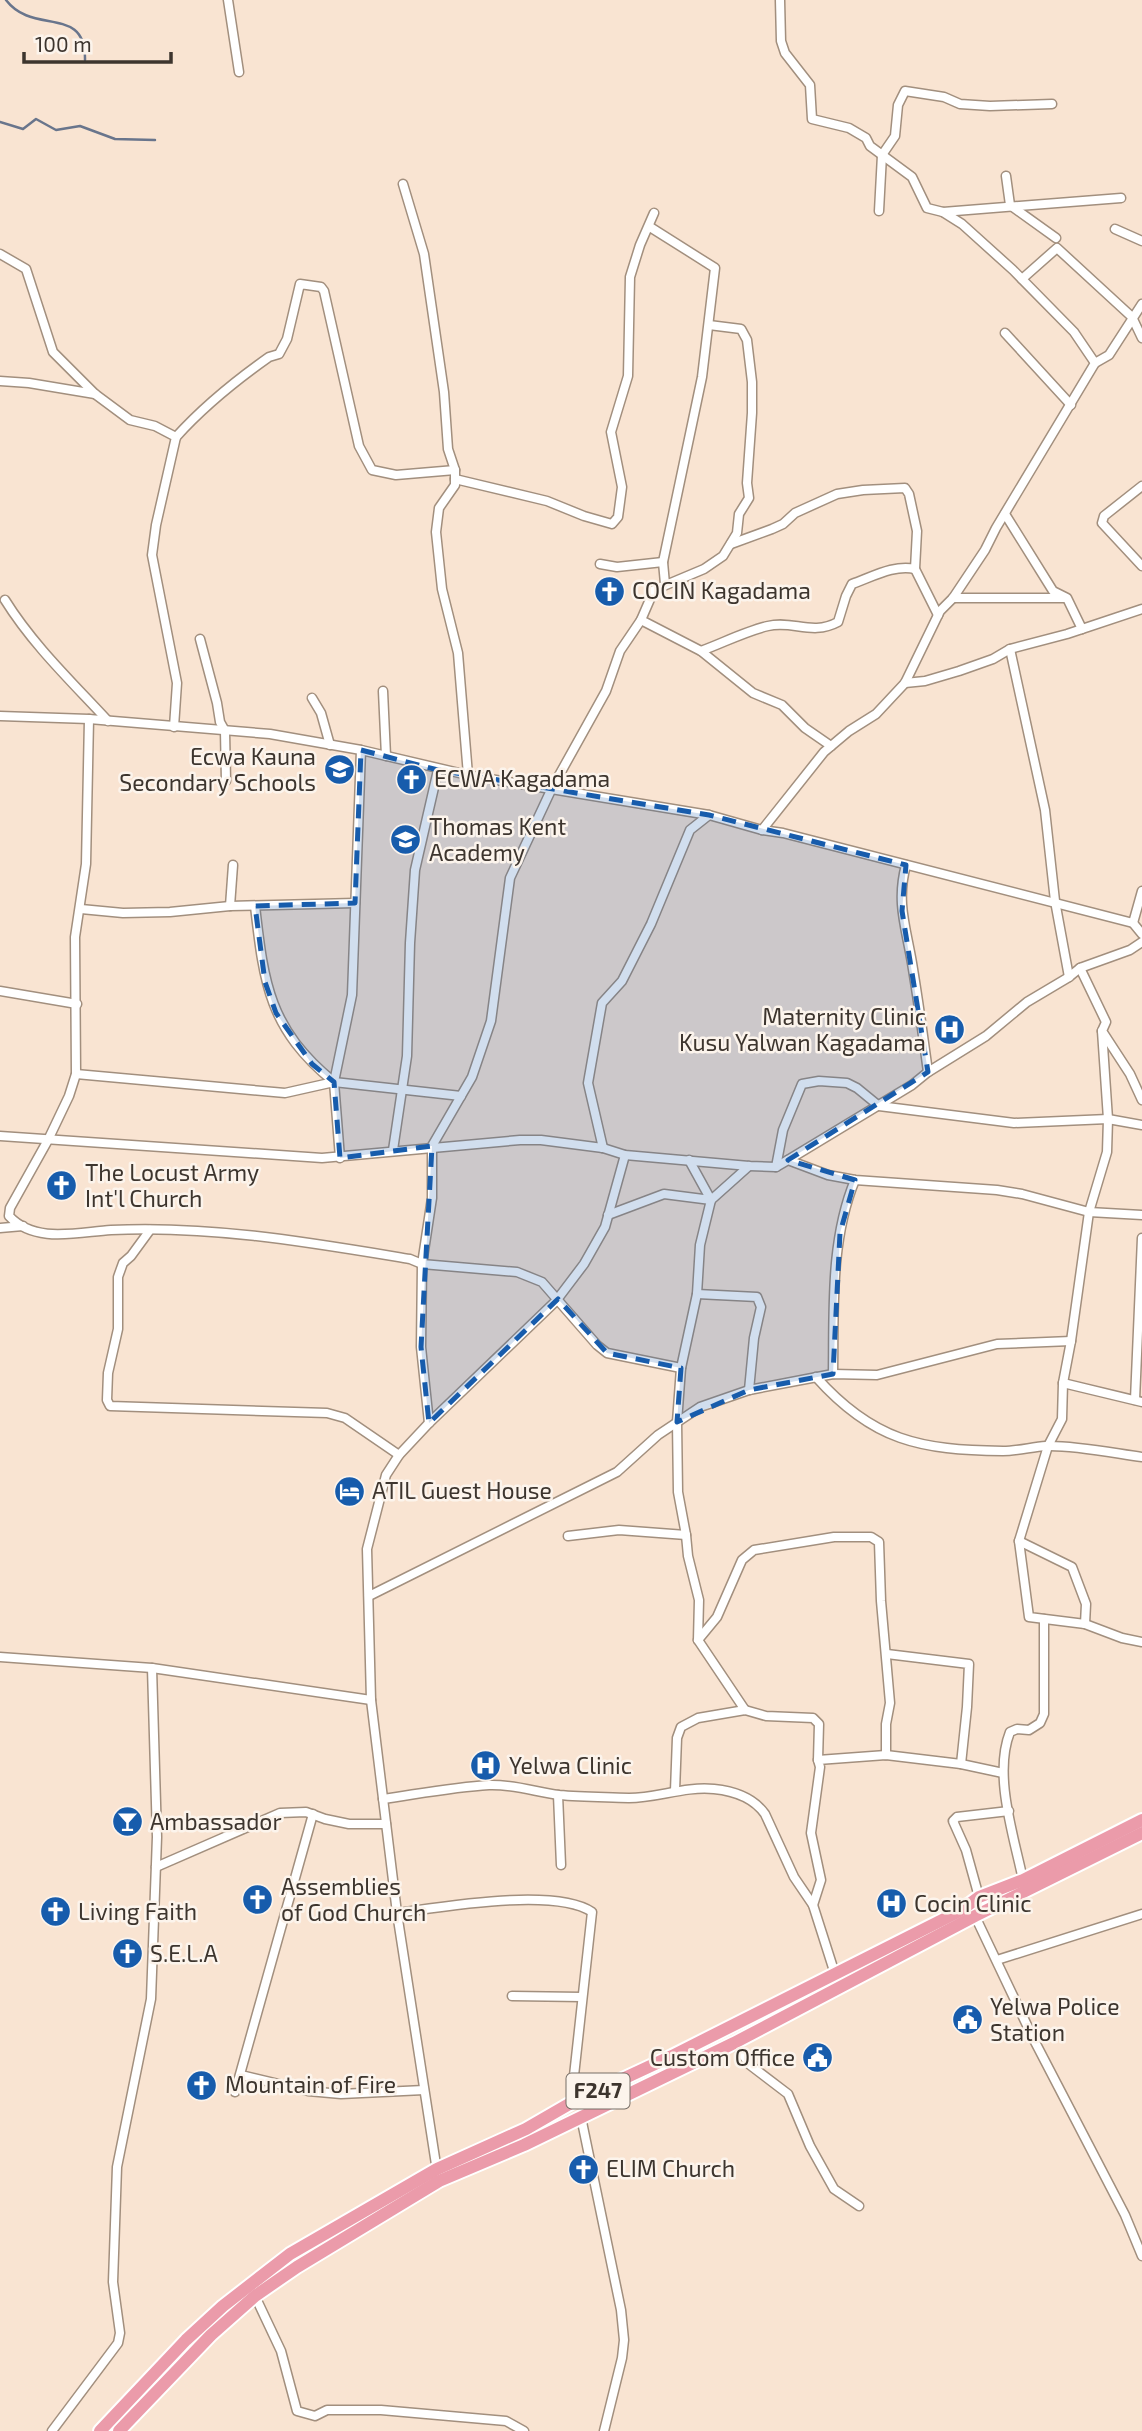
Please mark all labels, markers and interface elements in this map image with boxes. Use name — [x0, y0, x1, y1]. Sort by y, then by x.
scale bar — [24, 21, 172, 65]
text: 100 m — [35, 31, 92, 56]
church icon: COCIN Kagadama — [592, 574, 626, 608]
place label: COCIN Kagadama — [632, 576, 811, 604]
place label: Ecwa Kauna Secondary Schools — [119, 742, 316, 796]
school or university icon: Ecwa Kauna Secondary Schools — [322, 753, 356, 787]
church icon: ECWA Kagadama — [394, 762, 428, 796]
place label: ECWA Kagadama — [434, 764, 610, 792]
place label: Thomas Kent Academy — [429, 812, 566, 866]
school or university icon: Thomas Kent Academy — [389, 823, 423, 857]
place label: Maternity Clinic Kusu Yalwan Kagadama — [679, 1002, 926, 1056]
hospital icon: Maternity Clinic Kusu Yalwan Kagadama — [932, 1013, 966, 1047]
place label: The Locust Army Int'l Church — [85, 1158, 259, 1212]
church icon: The Locust Army Int'l Church — [45, 1169, 79, 1203]
hotel icon: ATIL Guest House — [332, 1474, 366, 1508]
place label: ATIL Guest House — [372, 1476, 552, 1504]
hospital icon: Yelwa Clinic — [469, 1749, 503, 1783]
place label: Yelwa Clinic — [509, 1751, 632, 1779]
bar icon: Ambassador — [110, 1805, 144, 1839]
place label: Ambassador — [150, 1807, 282, 1835]
place label: Assemblies of God Church — [281, 1872, 426, 1926]
church icon: Assemblies of God Church — [241, 1883, 275, 1917]
hospital icon: Cocin Clinic — [874, 1887, 908, 1921]
place label: Cocin Clinic — [914, 1889, 1032, 1917]
church icon: Living Faith — [38, 1895, 72, 1929]
place label: Living Faith — [78, 1897, 197, 1925]
church icon: S.E.L.A — [110, 1937, 144, 1971]
place label: S.E.L.A — [150, 1939, 218, 1967]
place label: Yelwa Police Station — [990, 1992, 1120, 2046]
public building icon: Yelwa Police Station — [950, 2003, 984, 2037]
public building icon: Custom Office — [801, 2041, 835, 2075]
place label: Custom Office — [650, 2043, 795, 2071]
church icon: Mountain of Fire — [185, 2068, 219, 2102]
place label: Mountain of Fire — [225, 2070, 396, 2098]
road number: F247 — [566, 2074, 630, 2108]
church icon: ELIM Church — [566, 2152, 600, 2186]
place label: ELIM Church — [606, 2154, 735, 2182]

